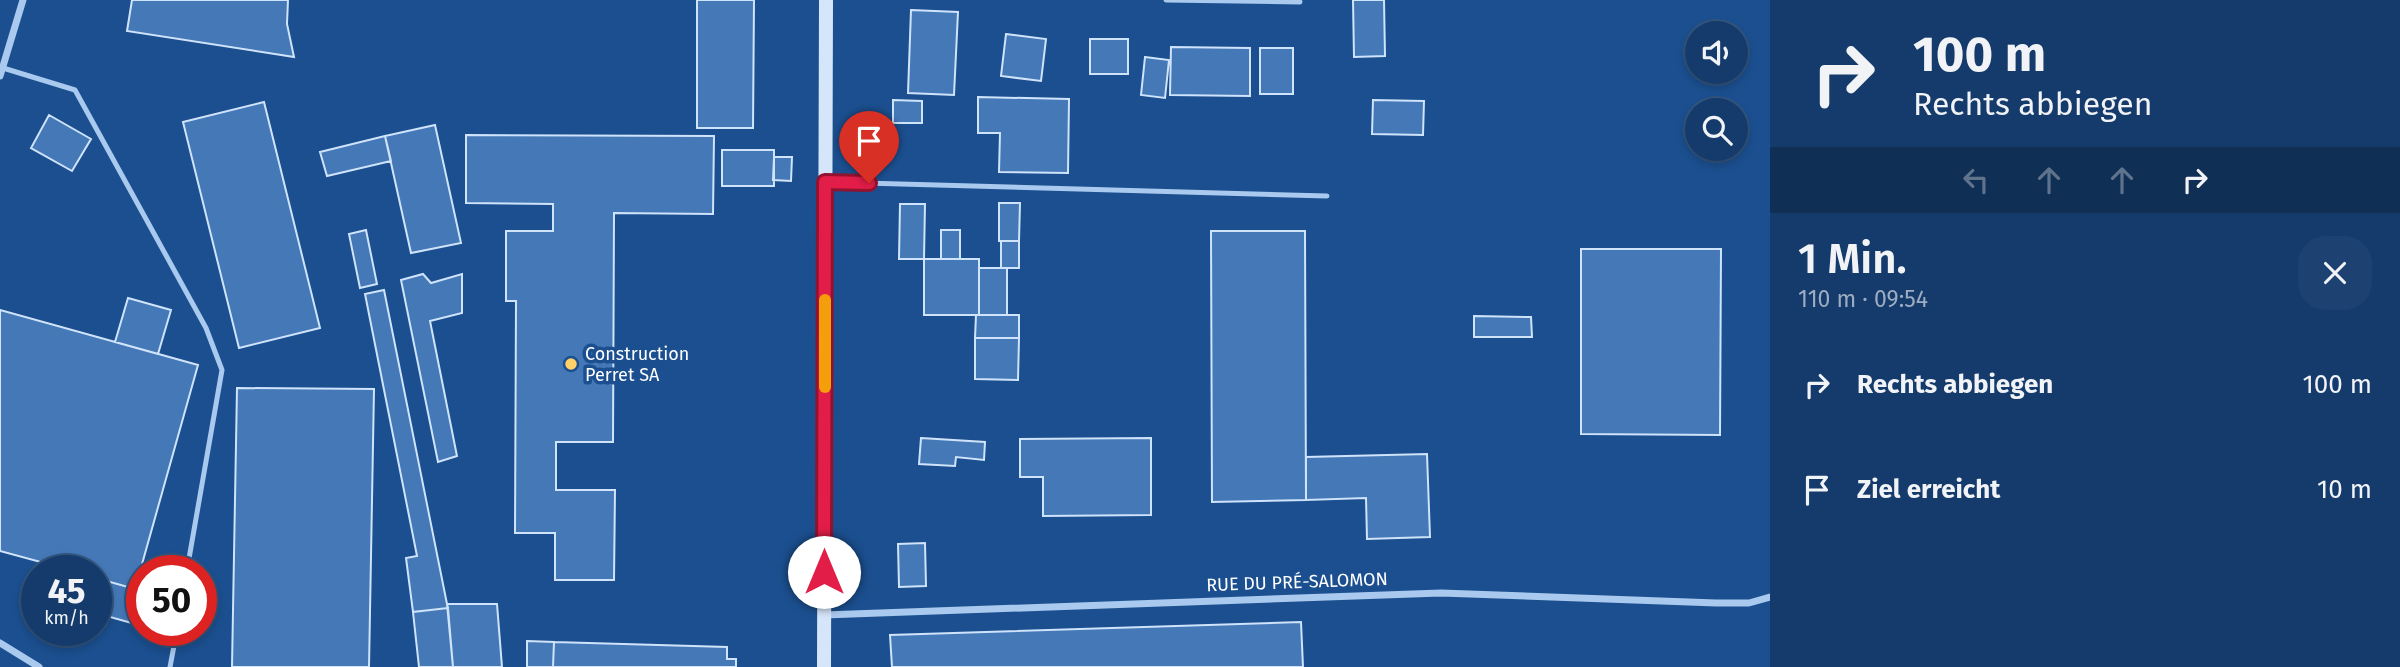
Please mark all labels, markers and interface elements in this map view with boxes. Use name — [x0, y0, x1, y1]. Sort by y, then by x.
map controls — [1685, 21, 1748, 161]
button: sound — [1685, 21, 1748, 84]
text: 100 m — [1913, 25, 2046, 84]
icon: right — [1798, 28, 1889, 119]
text: Rechts abbiegen — [1913, 85, 2153, 123]
button: search — [1685, 98, 1748, 161]
pin — [839, 111, 899, 183]
icon: arrive — [850, 122, 888, 160]
icon: left — [1957, 161, 1995, 199]
icon: ahead — [2030, 161, 2068, 199]
icon: ahead — [2103, 161, 2141, 199]
icon: right — [2176, 161, 2214, 199]
text: 1 Min. — [1798, 234, 1907, 284]
button: close — [2298, 236, 2372, 310]
text: 110 m · 09:54 — [1798, 285, 1928, 313]
place label: Construction Perret SA — [585, 343, 689, 386]
marker: Construction Perret SA — [563, 356, 579, 372]
icon: right — [1798, 366, 1836, 404]
text: Rechts abbiegen — [1857, 369, 2053, 400]
text: 100 m — [2303, 369, 2372, 400]
icon: arrive — [1798, 471, 1836, 509]
text: Ziel erreicht — [1857, 474, 2000, 505]
text: 10 m — [2317, 474, 2372, 505]
position arrow — [787, 535, 861, 609]
speed limit sign: 50 — [126, 555, 217, 646]
street label: RUE DU PRÉ-SALOMON — [1206, 567, 1388, 596]
text: 45 — [47, 570, 86, 612]
text: km/h — [44, 607, 89, 629]

